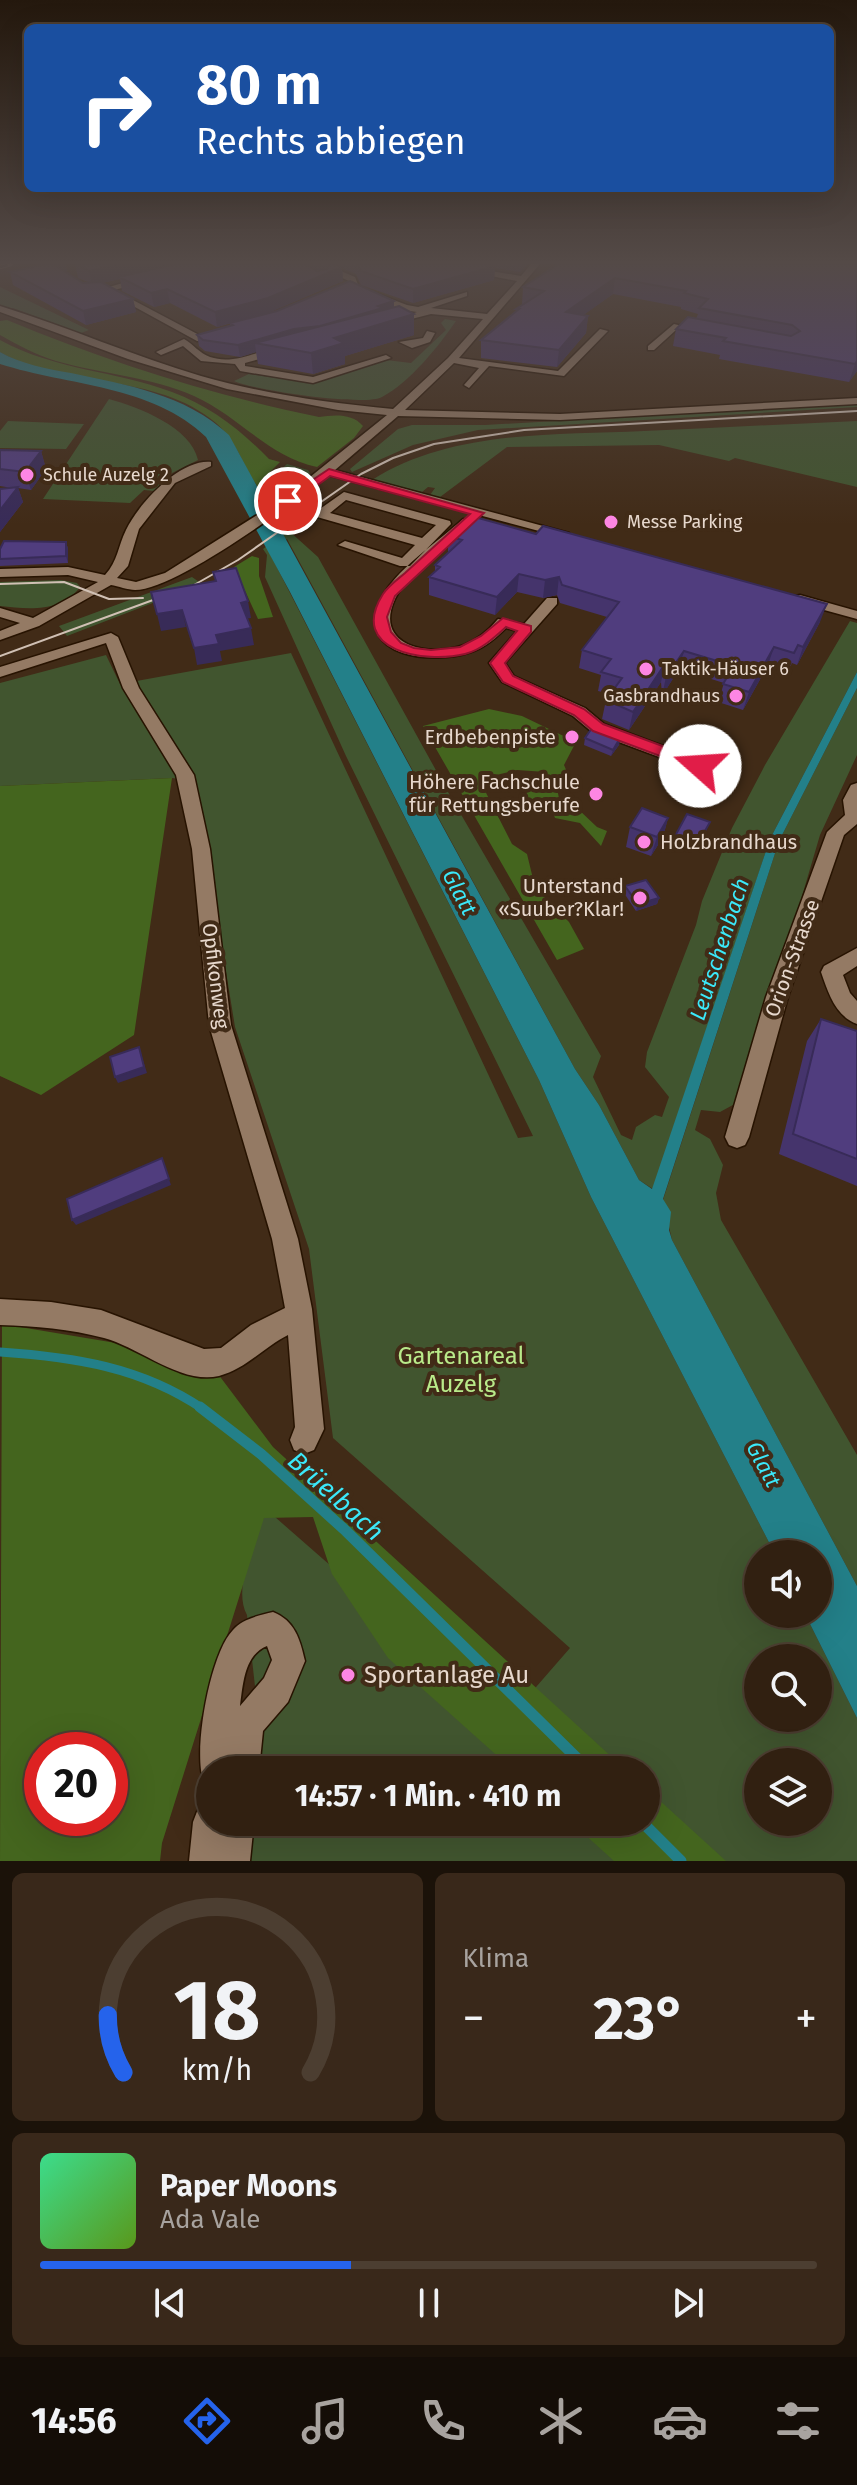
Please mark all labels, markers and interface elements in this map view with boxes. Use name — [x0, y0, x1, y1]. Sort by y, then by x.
text: 80 m — [196, 52, 322, 119]
icon: right — [64, 56, 168, 160]
text: Rechts abbiegen — [196, 120, 466, 164]
place label: Schule Auzelg 2 — [43, 464, 169, 486]
marker: Schule Auzelg 2 — [18, 466, 36, 484]
pin — [254, 467, 322, 535]
icon: arrive — [266, 479, 310, 523]
place label: Messe Parking — [627, 511, 743, 533]
marker: Messe Parking — [602, 513, 620, 531]
place label: Taktik-Häuser 6 — [662, 658, 789, 680]
marker: Taktik-Häuser 6 — [637, 660, 655, 678]
place label: Gasbrandhaus — [603, 685, 720, 707]
marker: Gasbrandhaus — [727, 687, 745, 705]
position arrow — [658, 724, 742, 808]
place label: Erdbebenpiste — [424, 725, 556, 749]
marker: Erdbebenpiste — [563, 728, 581, 746]
place label: Höhere Fachschule für Rettungsberufe — [409, 770, 580, 817]
marker: Höhere Fachschule für Rettungsberufe — [587, 785, 605, 803]
place label: Holzbrandhaus — [660, 830, 797, 854]
marker: Holzbrandhaus — [635, 833, 653, 851]
water label: Glatt — [436, 865, 483, 920]
place label: Unterstand «Suuber?Klar! — [498, 874, 624, 921]
water label: Leutschenbach — [684, 875, 755, 1024]
marker: Unterstand «Suuber?Klar! — [631, 889, 649, 907]
street label: Orion-Strasse — [760, 896, 824, 1020]
street label: Opfikonweg — [198, 922, 234, 1031]
park label: Gartenareal Auzelg — [397, 1342, 525, 1398]
water label: Glatt — [740, 1437, 787, 1492]
water label: Brüelbach — [281, 1445, 390, 1548]
map controls — [744, 1540, 832, 1836]
button: sound — [744, 1540, 832, 1628]
button: search — [744, 1644, 832, 1732]
place label: Sportanlage Au — [364, 1661, 529, 1689]
marker: Sportanlage Au — [339, 1666, 357, 1684]
speed limit sign: 20 — [24, 1732, 128, 1836]
button: layers — [744, 1748, 832, 1836]
text: 14:57 · 1 Min. · 410 m — [295, 1778, 561, 1814]
text: Klima — [463, 1943, 529, 1974]
text: 18 — [174, 1961, 261, 2061]
text: 23° — [593, 1983, 686, 2055]
text: − — [463, 1992, 485, 2045]
text: + — [795, 1992, 817, 2045]
text: km/h — [182, 2053, 253, 2088]
text: Paper Moons — [160, 2168, 337, 2204]
text: Ada Vale — [160, 2204, 260, 2235]
icon: previous — [148, 2281, 192, 2325]
icon: pause — [407, 2281, 451, 2325]
icon: next — [666, 2281, 710, 2325]
icon: directions — [179, 2393, 235, 2449]
icon: music — [297, 2393, 353, 2449]
icon: phone — [415, 2393, 471, 2449]
icon: climate — [533, 2393, 589, 2449]
icon: car — [652, 2393, 708, 2449]
icon: filters — [770, 2393, 826, 2449]
text: 14:56 — [31, 2399, 117, 2443]

